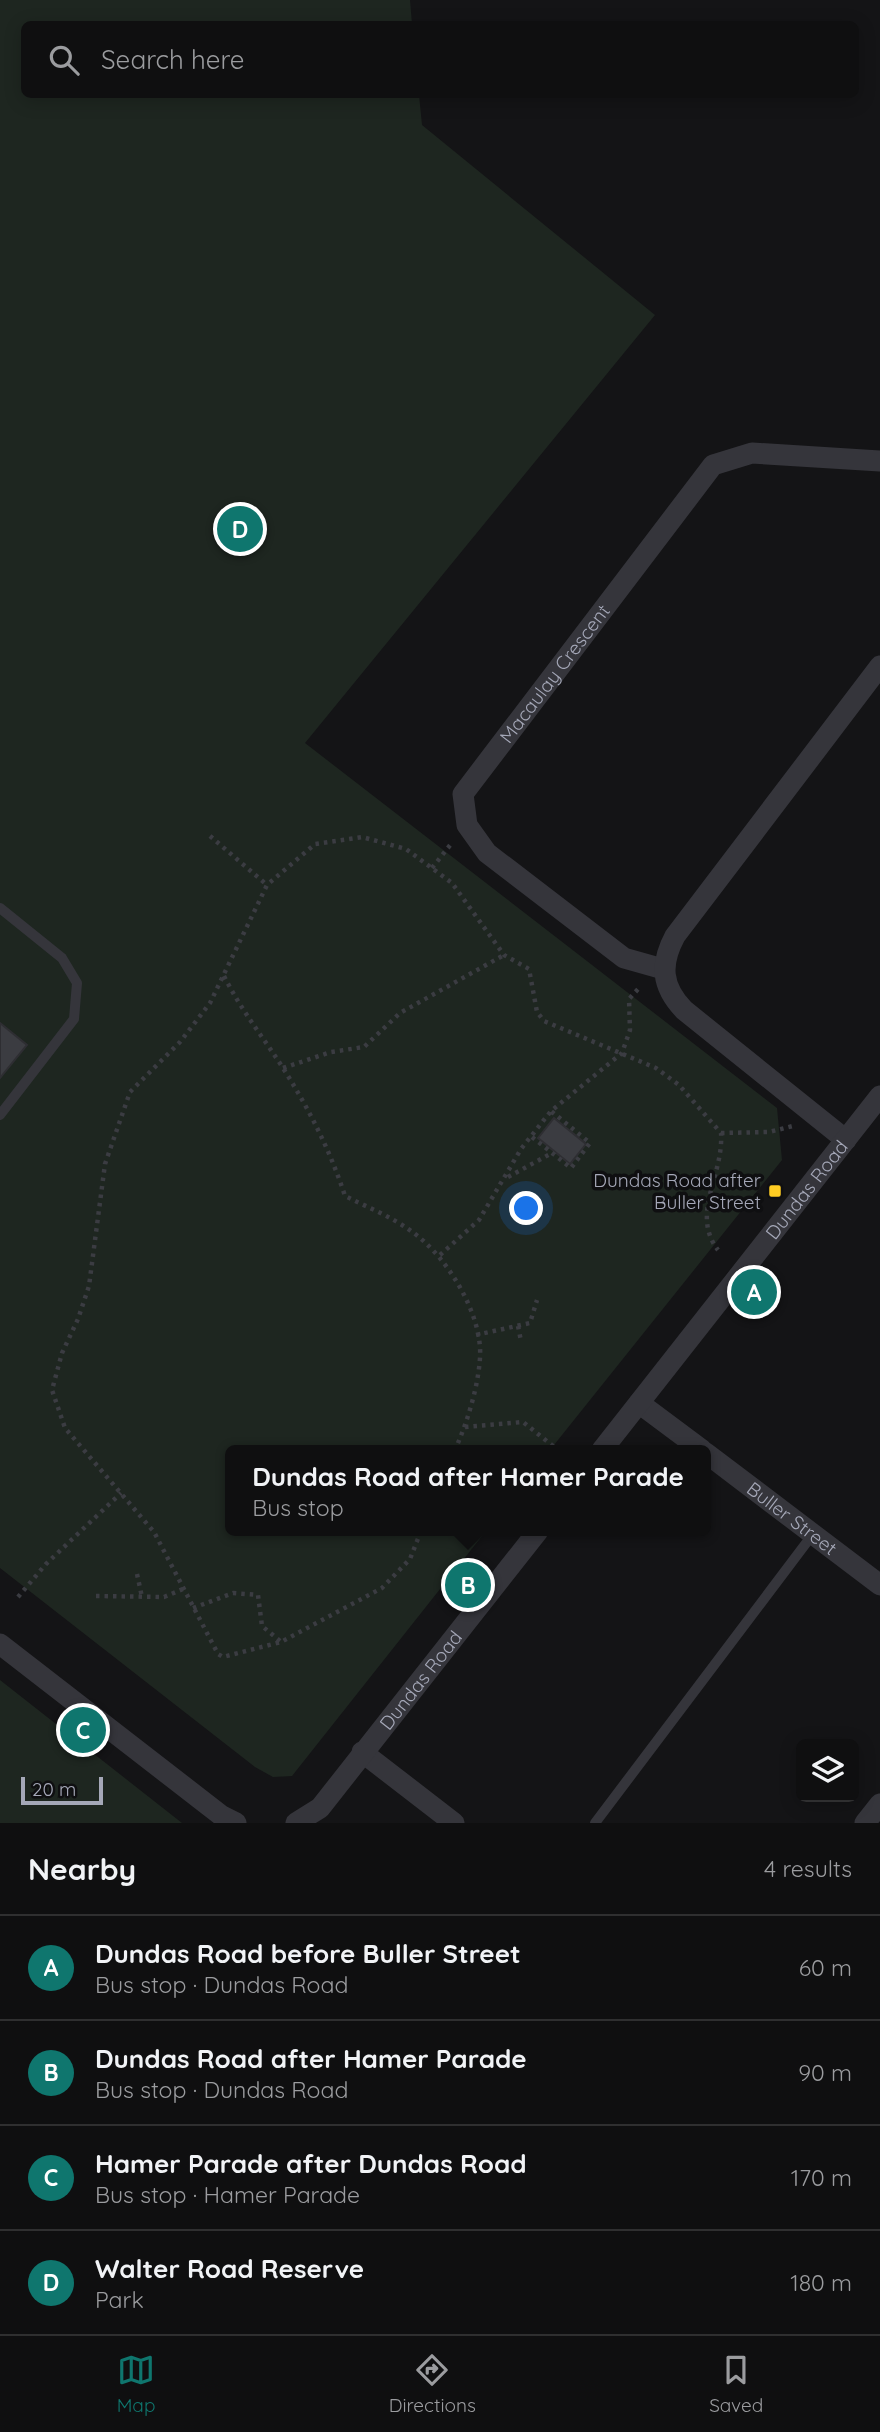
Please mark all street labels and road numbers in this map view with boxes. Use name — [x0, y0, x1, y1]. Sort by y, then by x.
street label: Macaulay Crescent — [494, 599, 615, 748]
street label: Dundas Road — [760, 1135, 853, 1244]
street label: Buller Street — [742, 1476, 842, 1560]
street label: Dundas Road — [374, 1626, 467, 1735]

